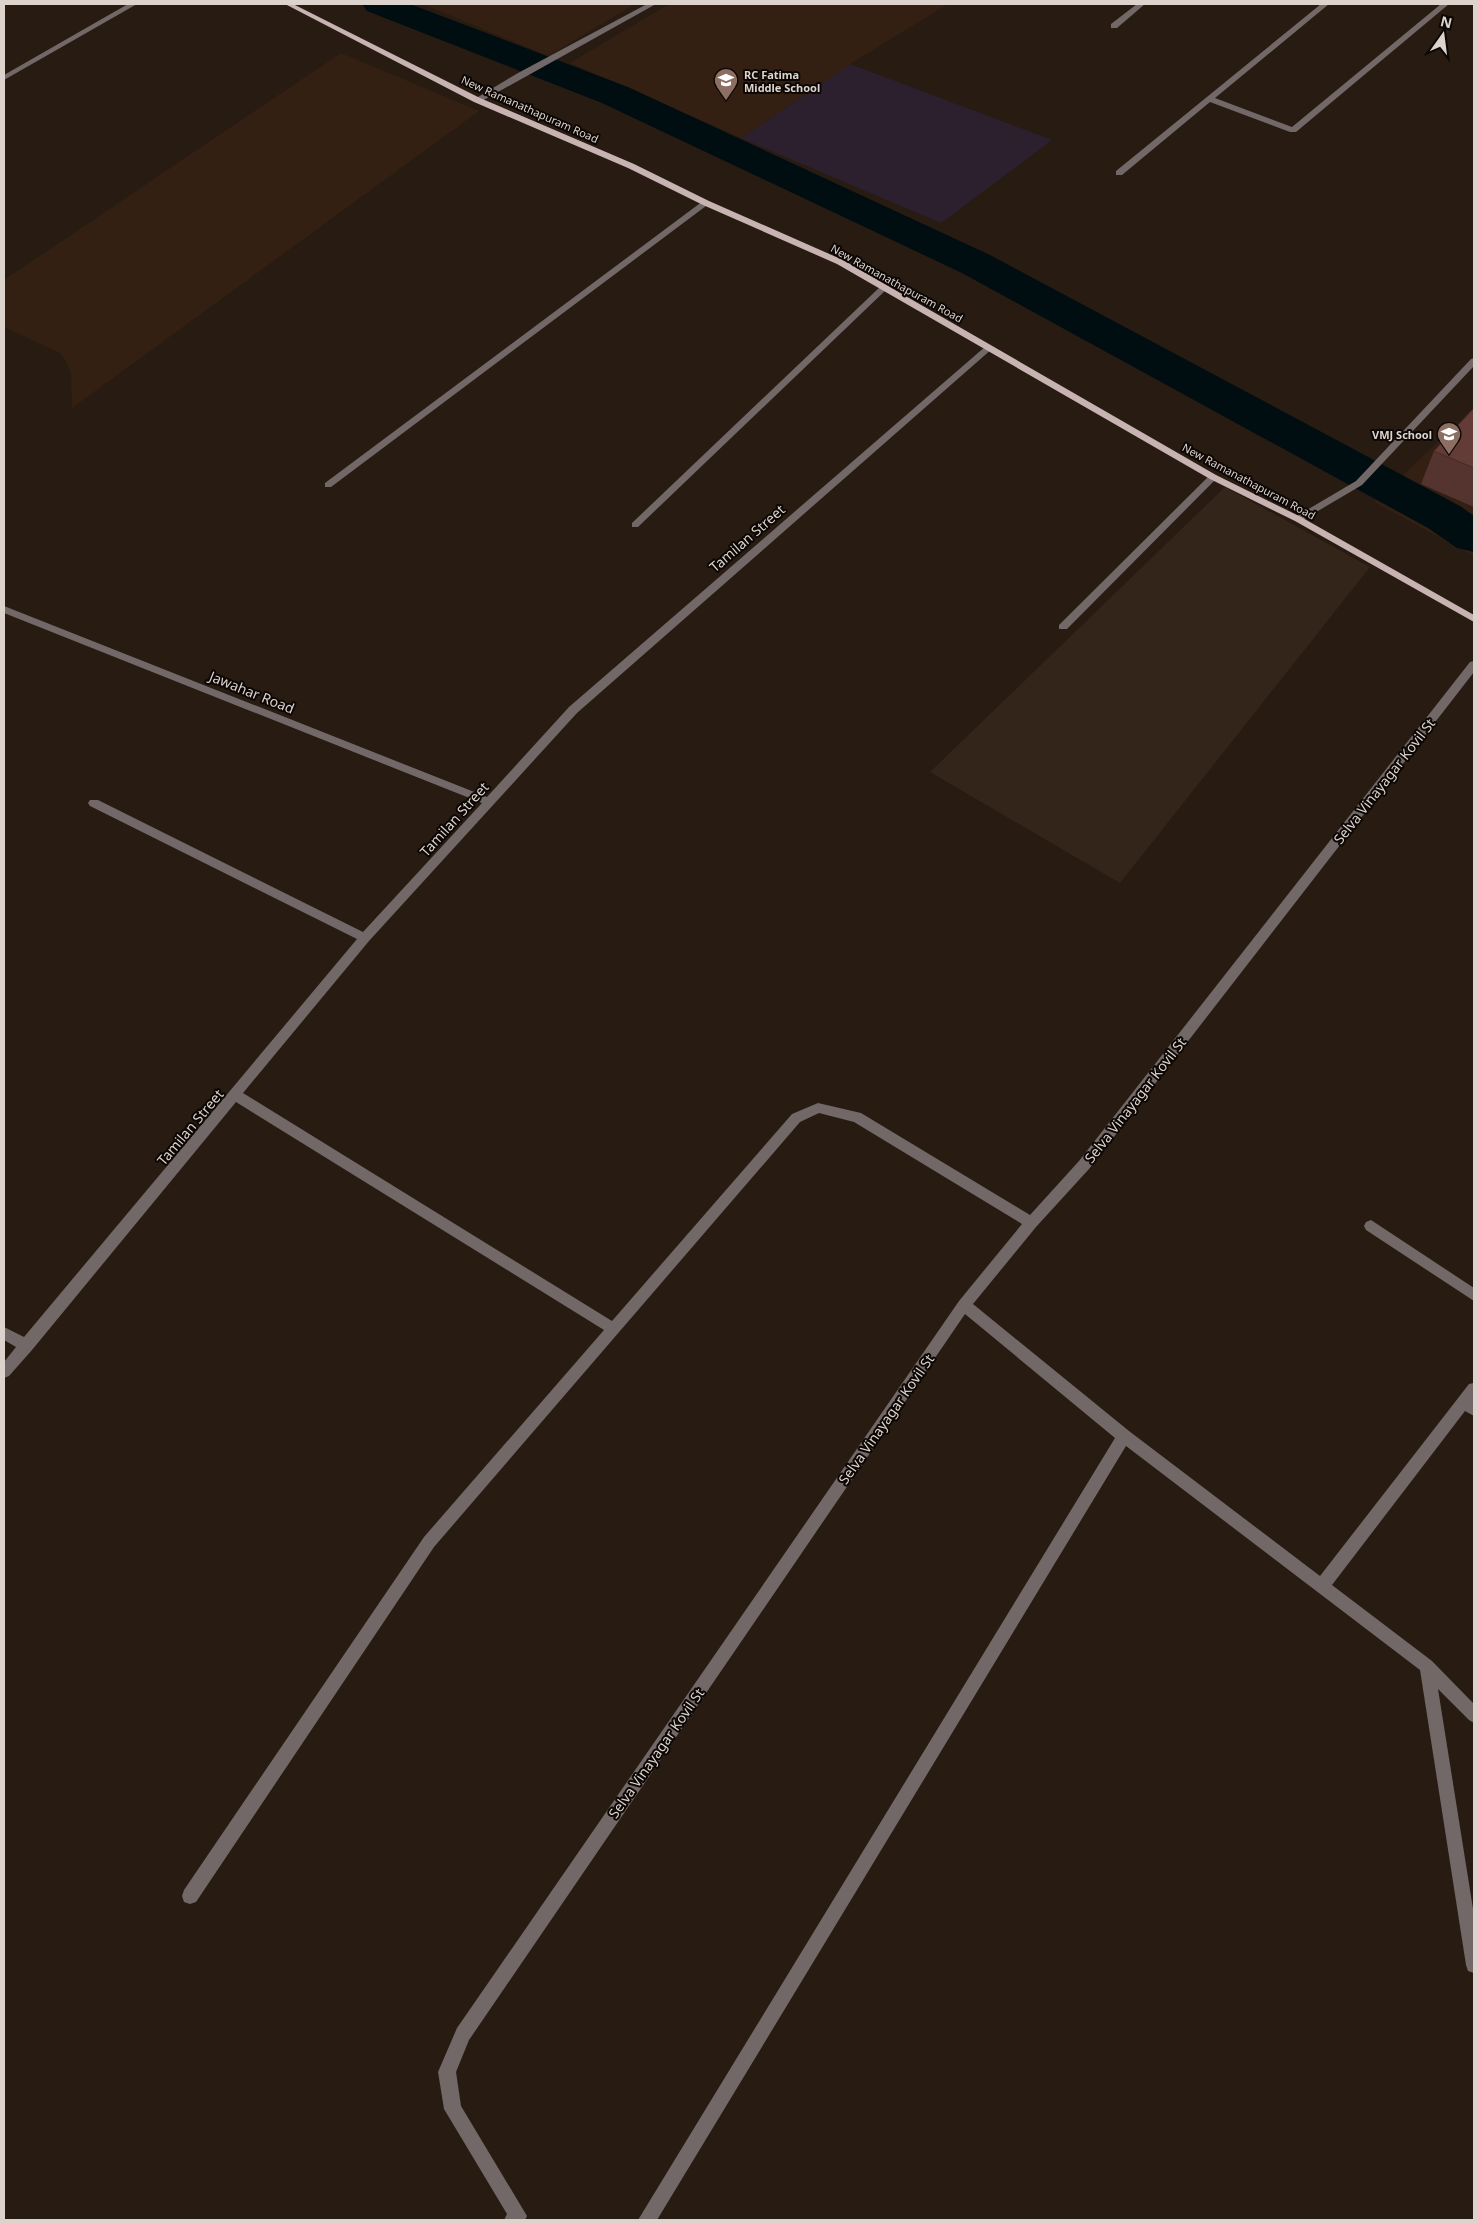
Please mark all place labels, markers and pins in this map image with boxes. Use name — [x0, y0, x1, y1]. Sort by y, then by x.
school or university icon: RC Fatima Middle School — [713, 67, 739, 101]
place label: RC Fatima Middle School — [744, 67, 820, 95]
school or university icon: VMJ School — [1436, 421, 1462, 455]
place label: VMJ School — [1372, 427, 1432, 442]

